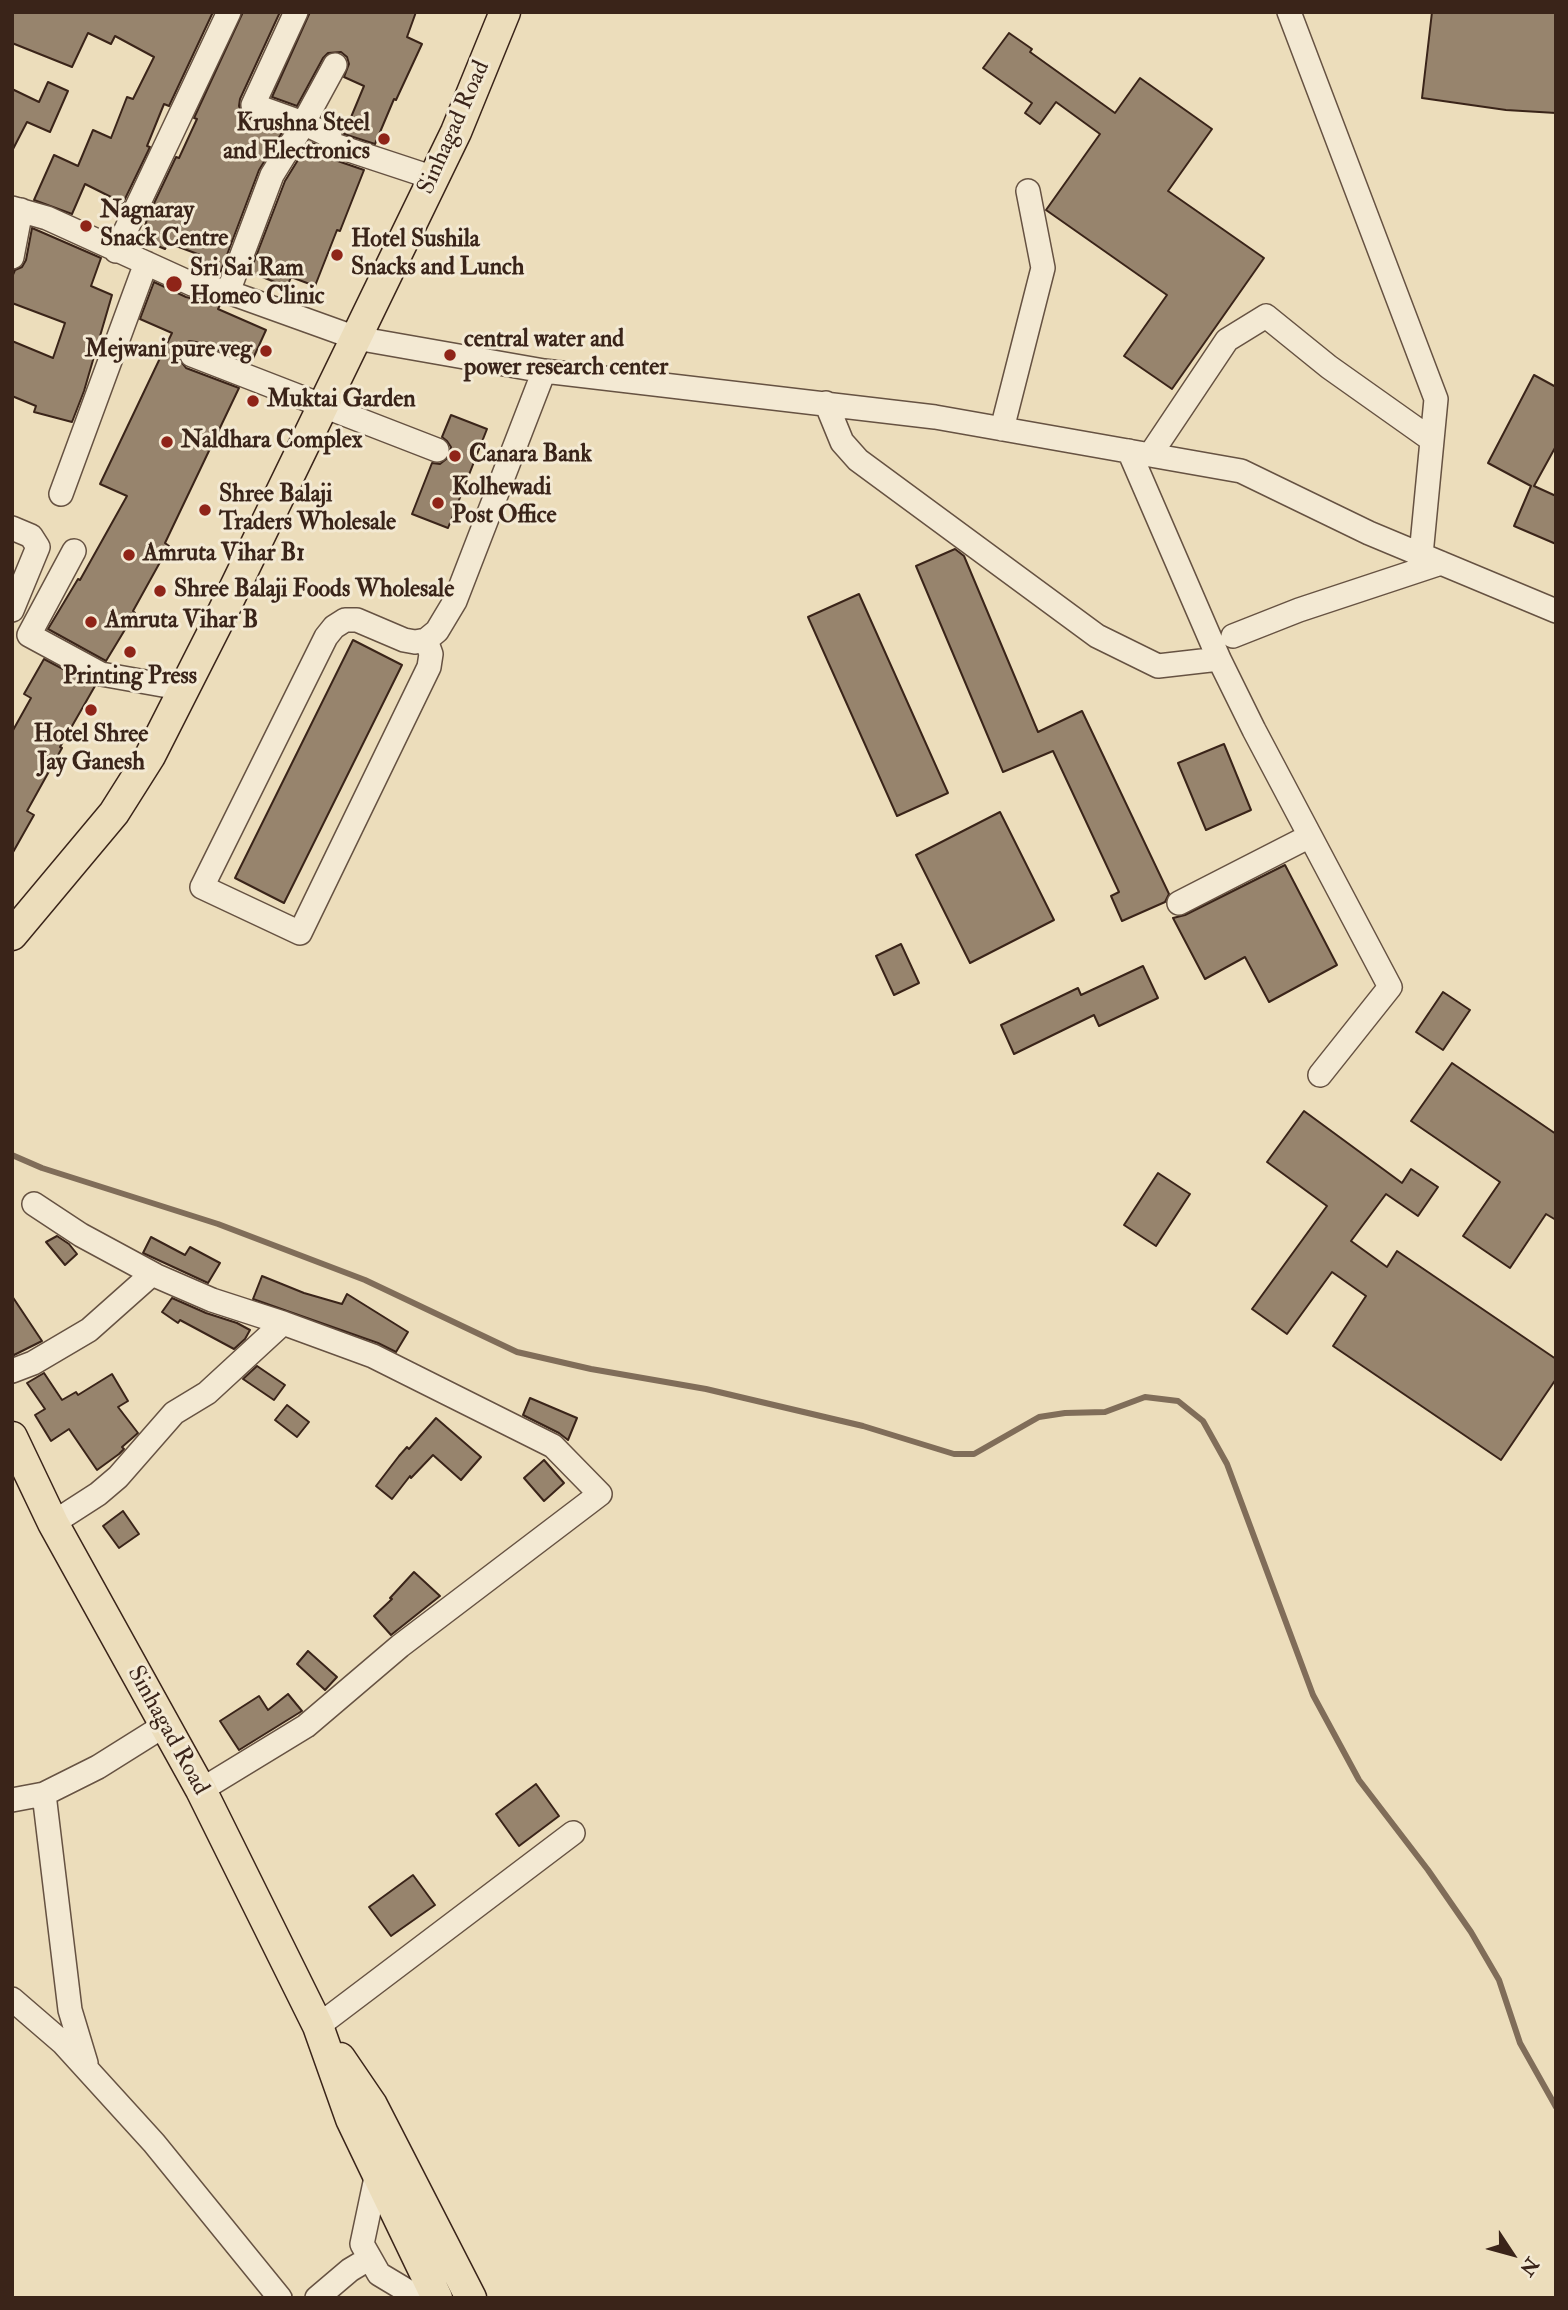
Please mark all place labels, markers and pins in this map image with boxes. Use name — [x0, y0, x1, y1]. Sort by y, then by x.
place label: Krushna Steel and Electronics — [223, 111, 370, 167]
marker: Krushna Steel and Electronics — [376, 131, 392, 147]
place label: Nagnaray Snack Centre — [100, 198, 228, 254]
marker: Nagnaray Snack Centre — [78, 218, 94, 234]
place label: Hotel Sushila Snacks and Lunch — [351, 227, 524, 283]
marker: Hotel Sushila Snacks and Lunch — [329, 247, 345, 263]
place label: Sri Sai Ram Homeo Clinic — [190, 256, 325, 312]
marker: Sri Sai Ram Homeo Clinic — [164, 274, 184, 294]
place label: central water and power research center — [464, 327, 668, 383]
place label: Mejwani pure veg — [85, 337, 252, 365]
marker: Mejwani pure veg — [258, 343, 274, 359]
marker: central water and power research center — [442, 347, 458, 363]
place label: Muktai Garden — [267, 387, 416, 415]
marker: Muktai Garden — [245, 393, 261, 409]
place label: Naldhara Complex — [181, 428, 362, 456]
marker: Naldhara Complex — [159, 434, 175, 450]
place label: Canara Bank — [469, 442, 592, 470]
marker: Canara Bank — [447, 448, 463, 464]
place label: Kolhewadi Post Office — [452, 475, 557, 531]
place label: Shree Balaji Traders Wholesale — [219, 482, 396, 538]
marker: Kolhewadi Post Office — [430, 495, 446, 511]
marker: Shree Balaji Traders Wholesale — [197, 502, 213, 518]
place label: Amruta Vihar B1 — [143, 541, 305, 569]
marker: Amruta Vihar B1 — [121, 547, 137, 563]
place label: Shree Balaji Foods Wholesale — [174, 577, 454, 605]
marker: Shree Balaji Foods Wholesale — [152, 583, 168, 599]
place label: Amruta Vihar B — [105, 608, 258, 636]
marker: Amruta Vihar B — [83, 614, 99, 630]
marker: Printing Press — [122, 644, 138, 660]
place label: Printing Press — [63, 664, 197, 692]
marker: Hotel Shree Jay Ganesh — [83, 702, 99, 718]
place label: Hotel Shree Jay Ganesh — [34, 722, 148, 778]

